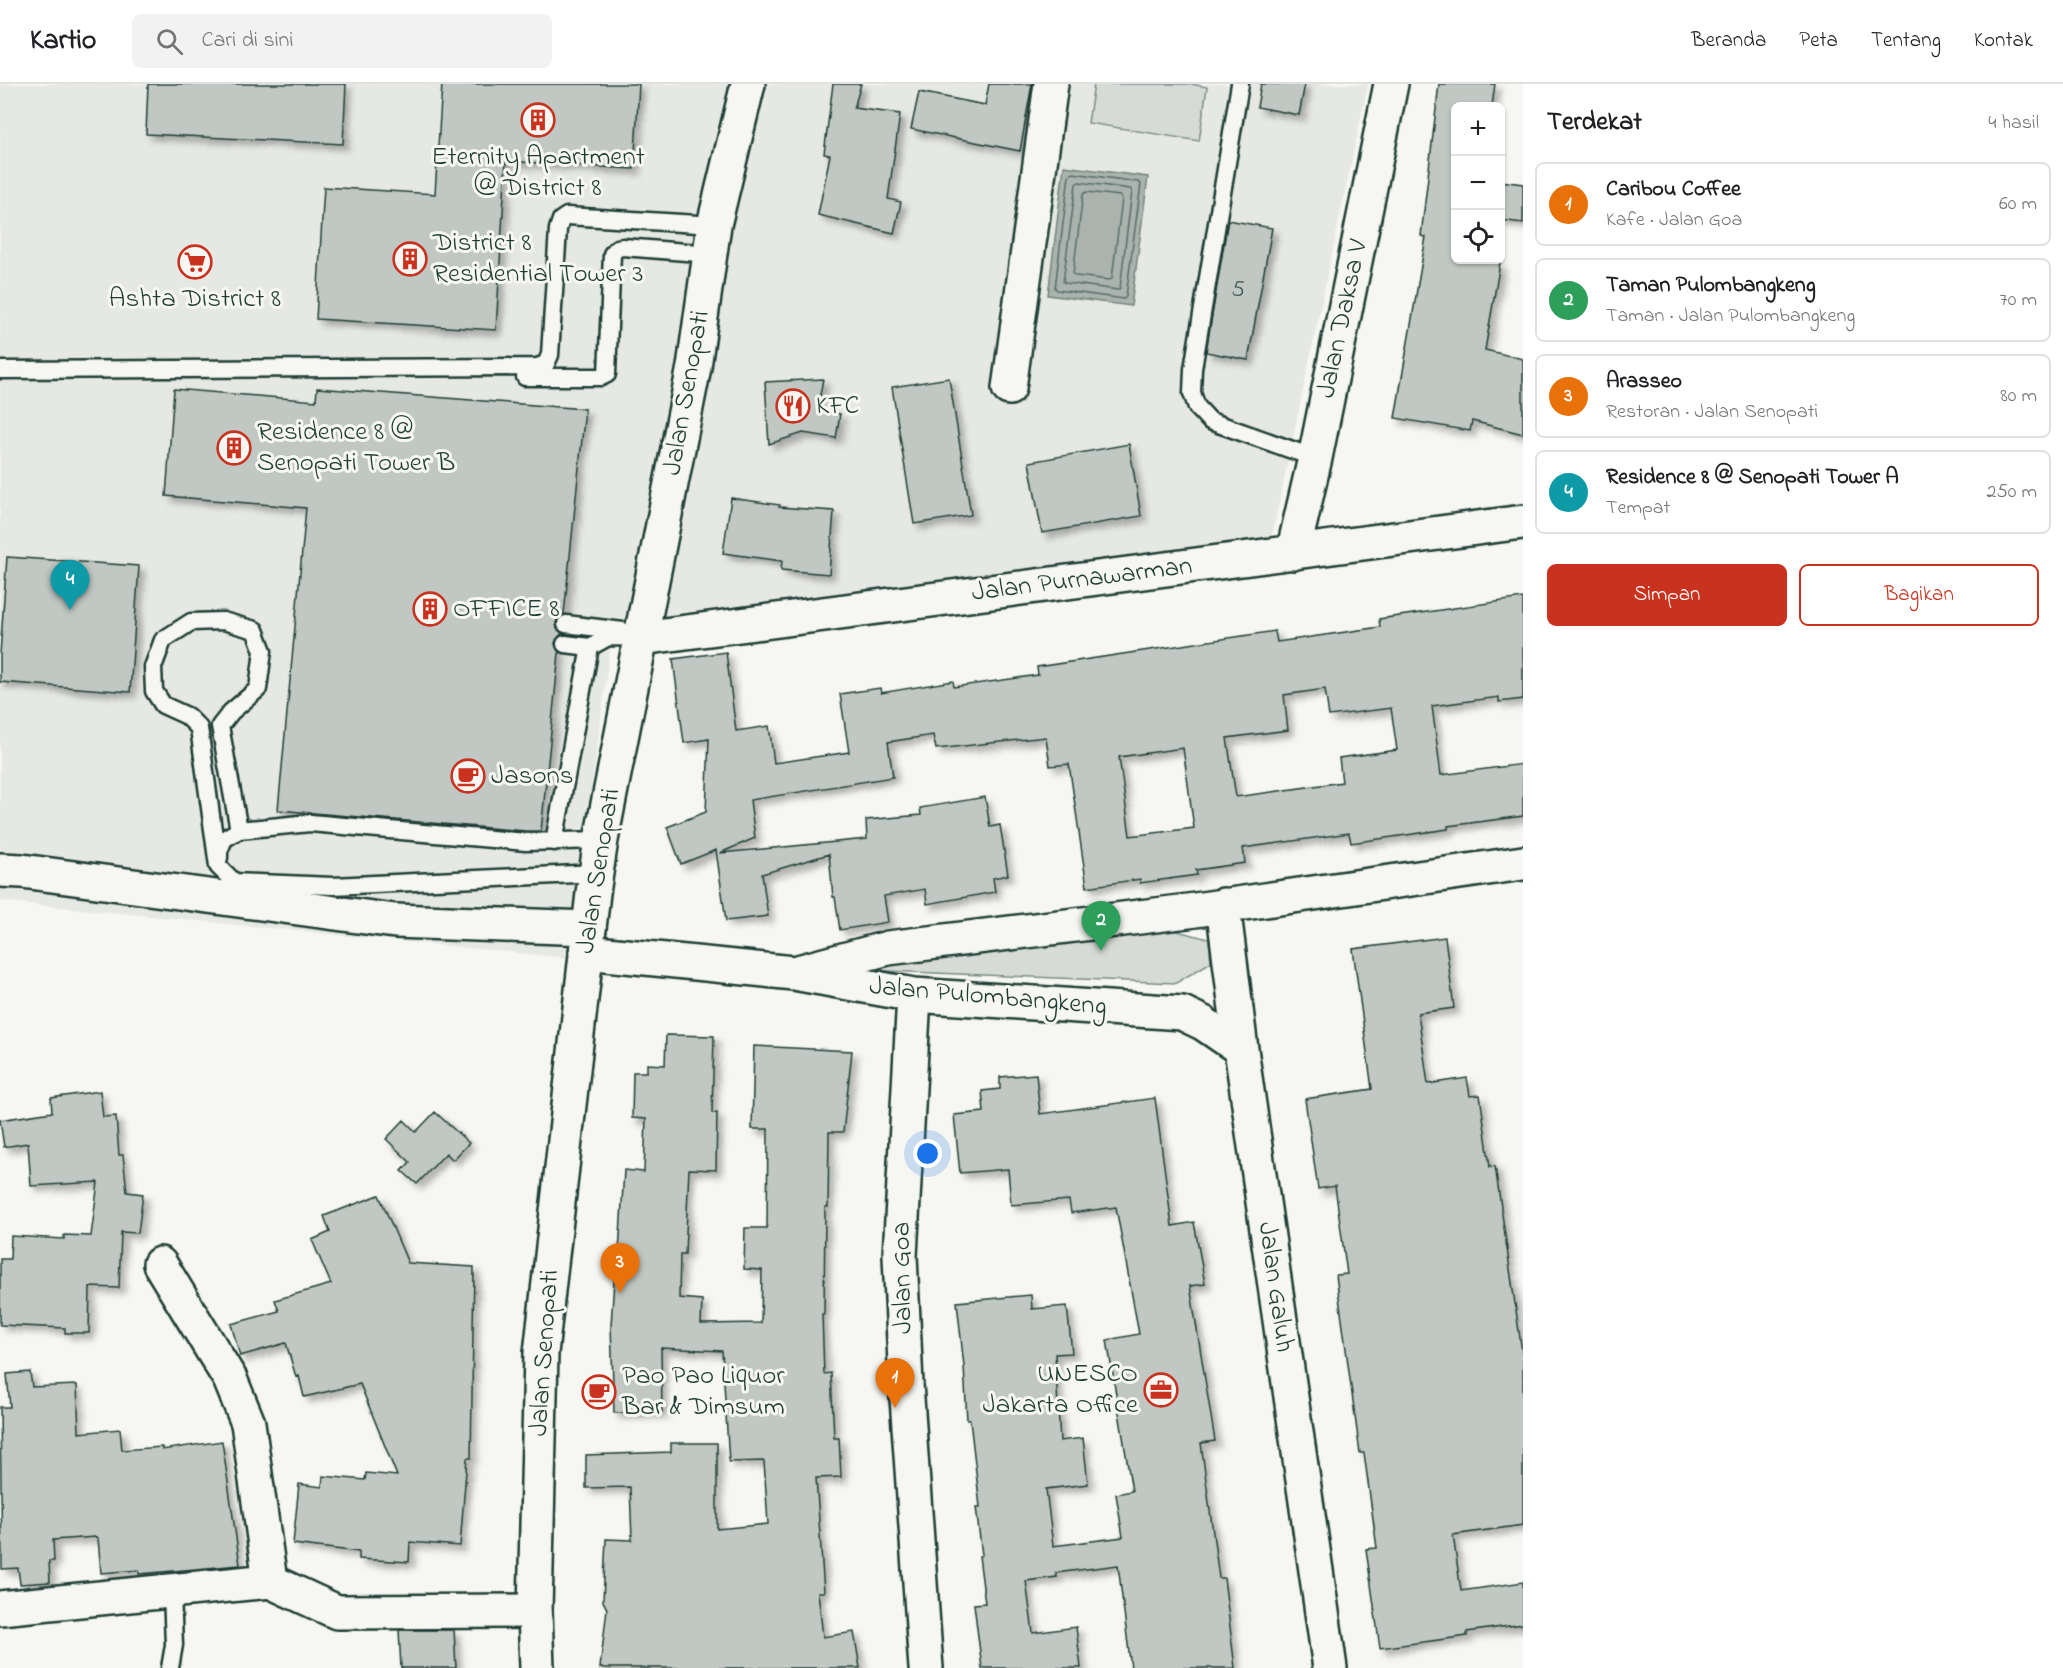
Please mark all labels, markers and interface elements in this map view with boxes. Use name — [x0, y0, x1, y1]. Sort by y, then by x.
search box — [132, 14, 552, 68]
text: Kartio — [30, 21, 96, 62]
icon: search — [153, 25, 186, 58]
text: Cari di sini — [201, 25, 293, 57]
text: Beranda — [1691, 26, 1766, 56]
text: Peta — [1799, 26, 1838, 56]
text: Tentang — [1871, 26, 1941, 56]
text: Kontak — [1974, 26, 2033, 56]
building icon: Eternity Apartment @ District 8 — [520, 102, 556, 138]
map controls — [1451, 102, 1505, 264]
button: + — [1451, 102, 1505, 156]
text: Terdekat — [1547, 104, 1642, 142]
text: 4 hasil — [1988, 109, 2039, 138]
place label: Eternity Apartment @ District 8 — [431, 138, 645, 208]
button: − — [1451, 156, 1505, 210]
text: Caribou Coffee — [1606, 174, 1741, 206]
text: 1 — [1565, 190, 1572, 219]
text: 60 m — [1999, 190, 2037, 219]
text: Kafe · Jalan Goa — [1606, 206, 1742, 235]
button: locate — [1451, 210, 1505, 264]
place label: District 8 Residential Tower 3 — [432, 224, 644, 294]
street label: Jalan Daksa V — [1307, 236, 1379, 402]
building icon: District 8 Residential Tower 3 — [392, 241, 428, 277]
supermarket icon: Ashta District 8 — [177, 244, 213, 280]
text: Taman Pulombangkeng — [1606, 270, 1816, 302]
house number: 5 — [1231, 273, 1245, 308]
place label: Ashta District 8 — [109, 280, 281, 319]
text: 2 — [1564, 286, 1573, 315]
text: 70 m — [2000, 286, 2037, 315]
text: Taman · Jalan Pulombangkeng — [1606, 302, 1855, 331]
street label: Jalan Senopati — [653, 307, 721, 479]
text: Arasseo — [1606, 366, 1682, 398]
text: 3 — [1564, 382, 1573, 411]
text: 80 m — [2000, 382, 2037, 411]
place label: KFC — [816, 387, 859, 426]
restaurant icon: KFC — [775, 388, 811, 424]
text: Restoran · Jalan Senopati — [1606, 398, 1818, 427]
place label: Residence 8 @ Senopati Tower B — [257, 413, 455, 483]
building icon: Residence 8 @ Senopati Tower B — [216, 430, 252, 466]
text: Residence 8 @ Senopati Tower A — [1606, 462, 1899, 494]
text: 4 — [1564, 478, 1573, 507]
text: 250 m — [1986, 478, 2037, 507]
text: Tempat — [1606, 494, 1670, 523]
street label: Jalan Purnawarman — [969, 547, 1195, 613]
pin: 4 — [50, 560, 90, 610]
button: Simpan — [1547, 564, 1787, 626]
button: Bagikan — [1799, 564, 2039, 626]
place label: OFFICE 8 — [453, 590, 560, 629]
building icon: OFFICE 8 — [412, 591, 448, 627]
place label: Jasons — [491, 757, 574, 796]
cafe icon: Jasons — [450, 758, 486, 794]
street label: Jalan Senopati — [567, 786, 631, 956]
pin: 2 — [1082, 902, 1120, 951]
street label: Jalan Pulombangkeng — [868, 967, 1108, 1027]
your location — [913, 1139, 942, 1168]
street label: Jalan Galuh — [1247, 1219, 1303, 1355]
street label: Jalan Goa — [883, 1221, 923, 1335]
pin: 3 — [600, 1244, 640, 1293]
street label: Jalan Senopati — [520, 1268, 570, 1438]
place label: UNESCO Jakarta Office — [983, 1355, 1139, 1425]
place label: Pao Pao Liquor Bar & Dimsum — [621, 1357, 785, 1427]
pin: 1 — [876, 1358, 914, 1408]
office icon: UNESCO Jakarta Office — [1143, 1372, 1179, 1408]
cafe icon: Pao Pao Liquor Bar & Dimsum — [581, 1374, 617, 1410]

